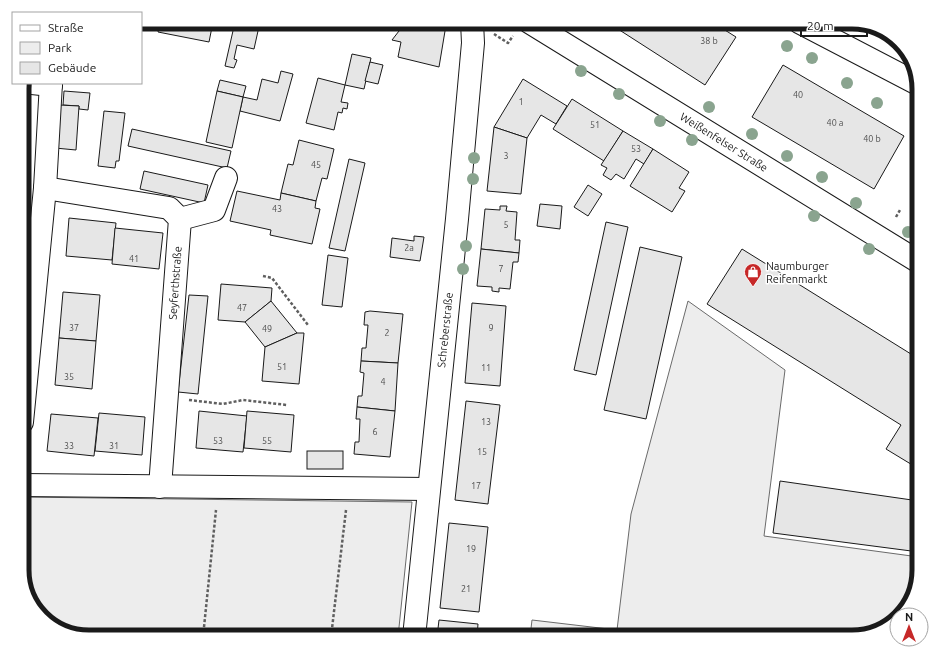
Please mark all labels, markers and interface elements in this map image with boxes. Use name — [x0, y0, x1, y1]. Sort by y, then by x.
legend — [12, 12, 142, 84]
scale bar — [801, 12, 867, 38]
text: 20 m — [807, 19, 834, 32]
text: Straße — [48, 21, 84, 34]
house number: 38 b — [700, 36, 718, 46]
text: Park — [48, 41, 72, 54]
text: Gebäude — [48, 61, 96, 74]
house number: 40 — [793, 90, 803, 100]
house number: 1 — [518, 97, 524, 107]
street label: Weißenfelser Straße — [678, 110, 770, 174]
house number: 40 a — [827, 118, 843, 128]
house number: 51 — [590, 120, 600, 130]
house number: 40 b — [863, 134, 881, 144]
house number: 53 — [631, 144, 641, 154]
house number: 3 — [503, 151, 509, 161]
house number: 45 — [311, 160, 321, 170]
house number: 43 — [272, 204, 282, 214]
house number: 5 — [503, 220, 509, 230]
house number: 2a — [404, 243, 414, 253]
street label: Seyferthstraße — [166, 246, 184, 320]
house number: 41 — [129, 254, 139, 264]
place label: Naumburger Reifenmarkt — [766, 260, 830, 285]
shop icon: Naumburger Reifenmarkt — [743, 262, 763, 287]
house number: 7 — [498, 264, 504, 274]
street label: Schreberstraße — [435, 292, 455, 368]
house number: 47 — [237, 303, 247, 313]
house number: 37 — [69, 323, 79, 333]
house number: 9 — [488, 323, 494, 333]
house number: 49 — [262, 324, 272, 334]
house number: 2 — [384, 328, 390, 338]
house number: 51 — [277, 362, 287, 372]
house number: 11 — [481, 363, 491, 373]
house number: 35 — [64, 372, 74, 382]
house number: 4 — [380, 377, 386, 387]
house number: 13 — [481, 417, 491, 427]
house number: 6 — [372, 427, 378, 437]
house number: 53 — [213, 436, 223, 446]
house number: 55 — [262, 436, 272, 446]
house number: 33 — [64, 441, 74, 451]
house number: 31 — [109, 441, 119, 451]
house number: 15 — [477, 447, 487, 457]
house number: 17 — [471, 481, 481, 491]
house number: 19 — [466, 544, 476, 554]
house number: 21 — [461, 584, 471, 594]
north arrow — [889, 607, 929, 647]
text: N — [905, 611, 913, 623]

